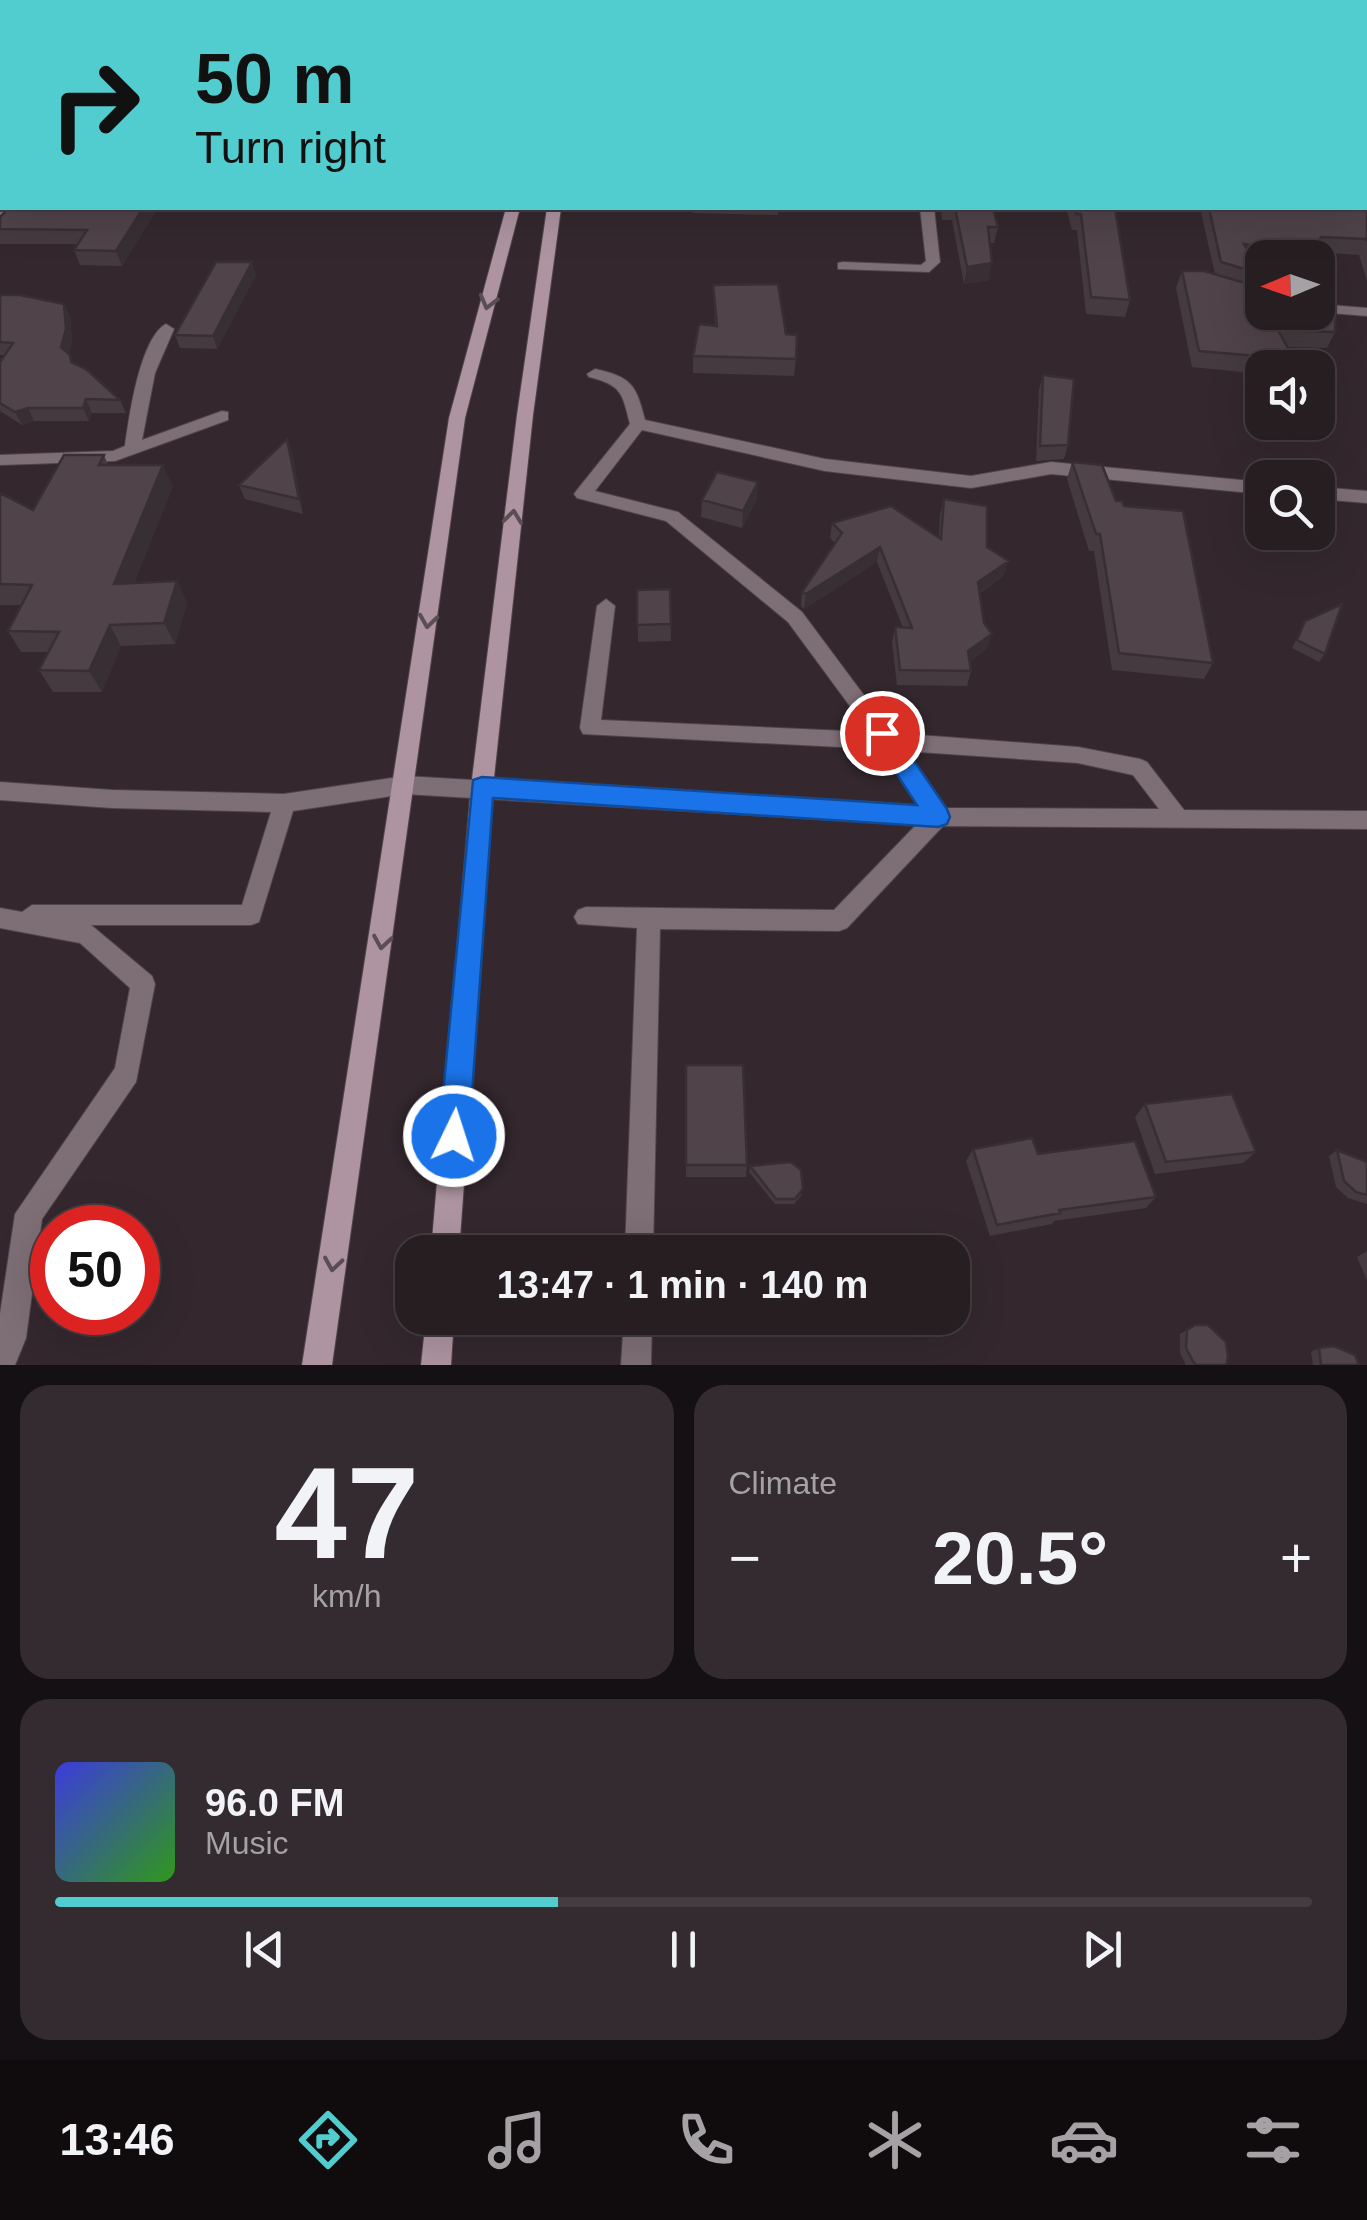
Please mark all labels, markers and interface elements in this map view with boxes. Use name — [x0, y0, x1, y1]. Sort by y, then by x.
icon: right — [30, 40, 160, 170]
text: 50 m — [195, 40, 355, 118]
text: Turn right — [195, 122, 386, 173]
north arrow — [1245, 240, 1335, 330]
map controls — [1245, 240, 1335, 550]
one-way arrow — [478, 293, 499, 310]
button: sound — [1245, 350, 1335, 440]
button: search — [1245, 460, 1335, 550]
one-way arrow — [502, 508, 523, 524]
one-way arrow — [419, 612, 440, 629]
pin — [840, 691, 925, 776]
icon: arrive — [855, 706, 910, 761]
one-way arrow — [372, 934, 393, 951]
position arrow — [402, 1084, 506, 1188]
speed limit sign: 50 — [30, 1205, 160, 1335]
one-way arrow — [323, 1255, 344, 1272]
text: 13:47 · 1 min · 140 m — [497, 1264, 868, 1306]
text: 47 — [274, 1440, 419, 1586]
text: Climate — [729, 1465, 837, 1501]
text: 20.5° — [932, 1516, 1108, 1600]
text: − — [729, 1527, 761, 1589]
text: + — [1280, 1527, 1312, 1589]
text: km/h — [312, 1578, 381, 1614]
text: 96.0 FM — [205, 1782, 344, 1824]
text: Music — [205, 1825, 289, 1861]
icon: previous — [237, 1922, 292, 1977]
icon: pause — [656, 1922, 711, 1977]
icon: next — [1075, 1922, 1130, 1977]
icon: directions — [293, 2105, 363, 2175]
icon: music — [482, 2105, 552, 2175]
icon: phone — [671, 2105, 741, 2175]
icon: climate — [860, 2105, 930, 2175]
icon: car — [1049, 2105, 1119, 2175]
icon: filters — [1238, 2105, 1308, 2175]
text: 13:46 — [59, 2114, 175, 2165]

